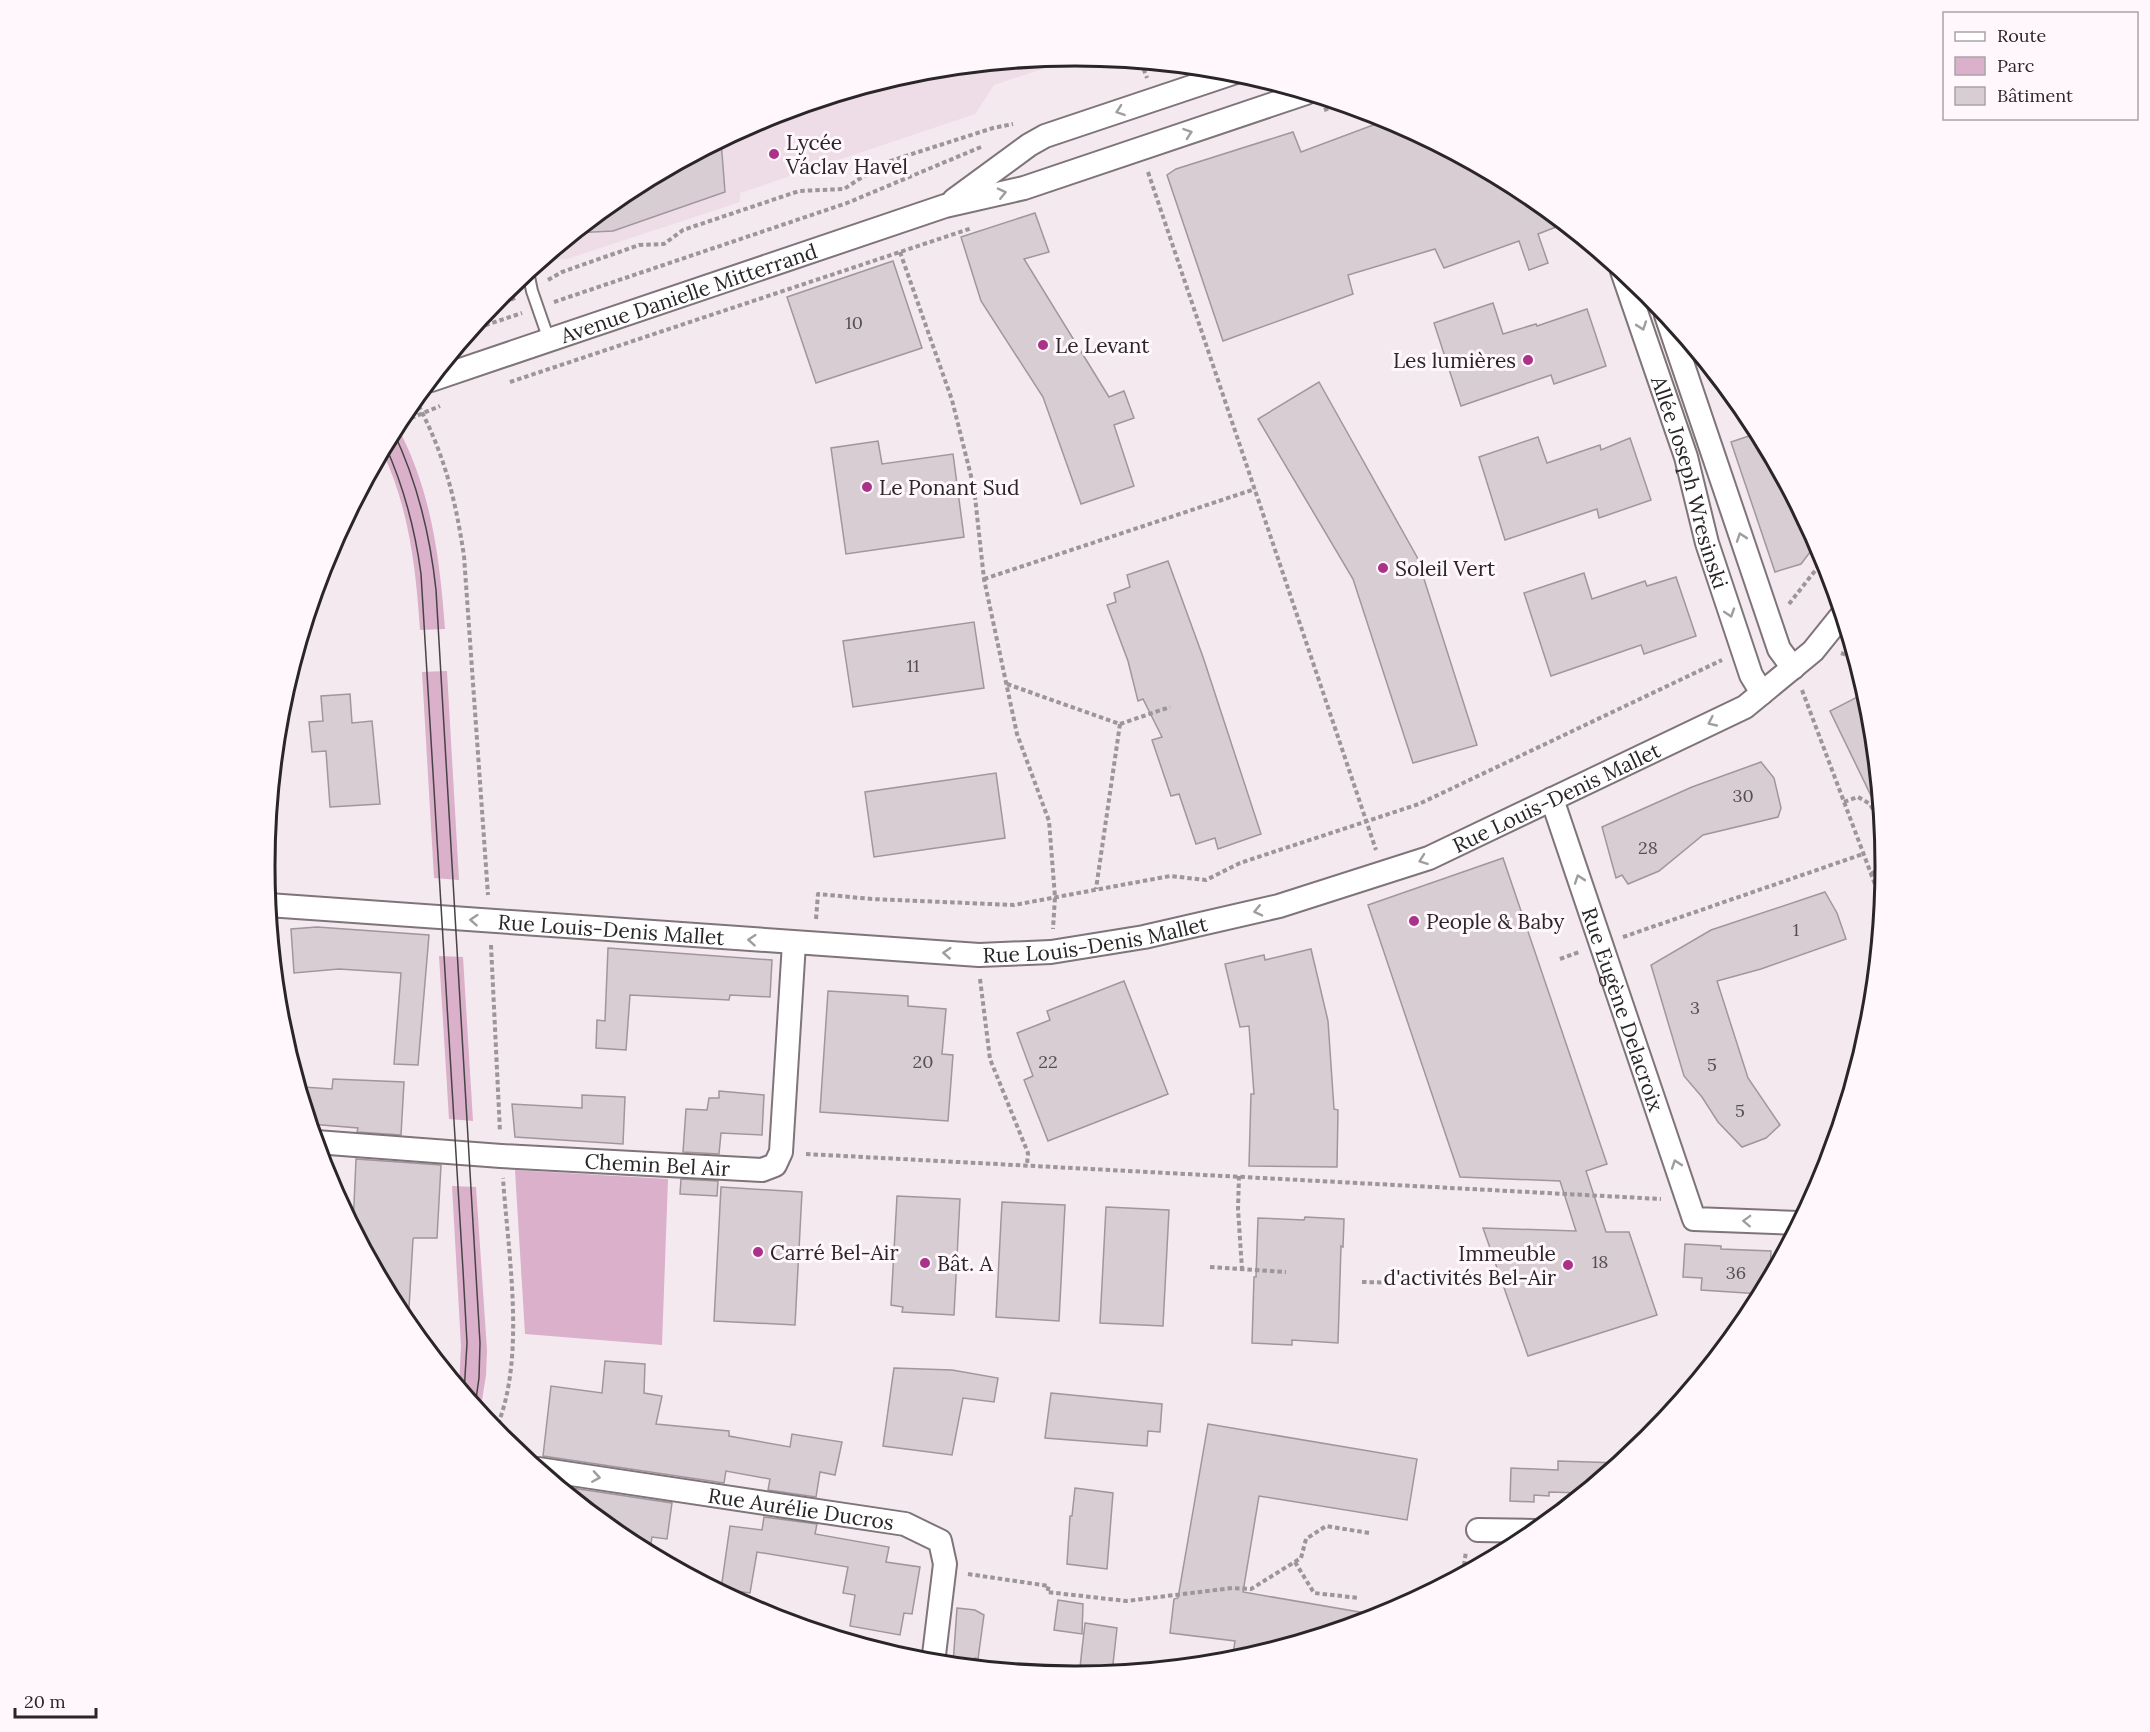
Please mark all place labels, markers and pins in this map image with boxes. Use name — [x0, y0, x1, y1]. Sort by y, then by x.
place label: Lycée Václav Havel — [785, 129, 908, 180]
marker: Lycée Václav Havel — [767, 147, 781, 161]
place label: Le Levant — [1055, 332, 1150, 359]
marker: Le Levant — [1036, 338, 1050, 352]
place label: Les lumières — [1393, 347, 1516, 374]
marker: Les lumières — [1521, 353, 1535, 367]
place label: Le Ponant Sud — [879, 474, 1020, 501]
marker: Le Ponant Sud — [860, 480, 874, 494]
place label: Soleil Vert — [1395, 555, 1496, 582]
marker: Soleil Vert — [1376, 561, 1390, 575]
place label: People & Baby — [1426, 908, 1564, 935]
marker: People & Baby — [1407, 914, 1421, 928]
place label: Carré Bel-Air — [770, 1239, 899, 1266]
place label: Immeuble d'activités Bel-Air — [1384, 1240, 1556, 1291]
marker: Carré Bel-Air — [751, 1245, 765, 1259]
place label: Bât. A — [937, 1250, 994, 1277]
marker: Bât. A — [918, 1256, 932, 1270]
marker: Immeuble d'activités Bel-Air — [1561, 1258, 1575, 1272]

